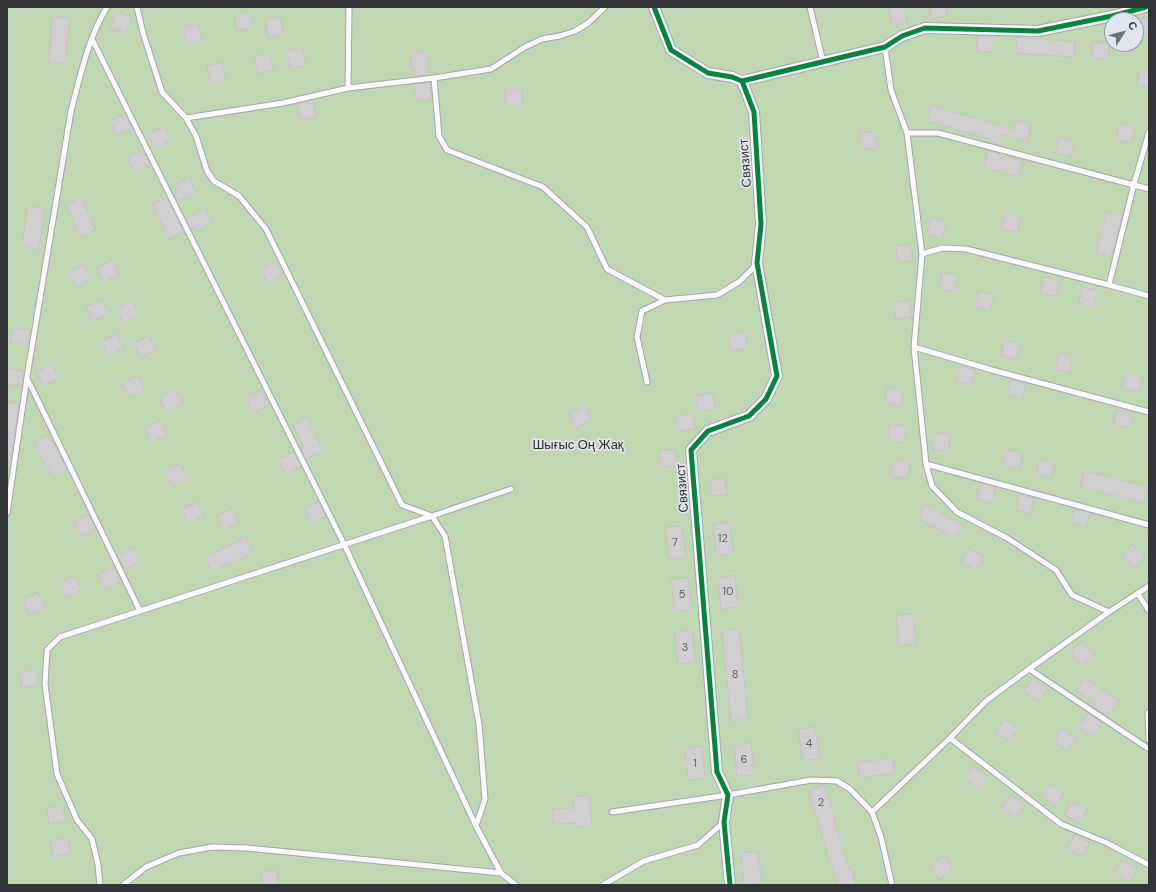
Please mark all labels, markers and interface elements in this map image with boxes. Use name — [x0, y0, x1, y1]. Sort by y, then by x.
north arrow — [1104, 12, 1144, 52]
text: С — [1125, 18, 1141, 33]
street label: Связист — [737, 138, 755, 188]
park label: Шығыс Оң Жақ — [532, 438, 624, 454]
street label: Связист — [674, 463, 692, 513]
house number: 12 — [718, 532, 728, 546]
house number: 7 — [672, 536, 678, 550]
house number: 10 — [723, 585, 733, 599]
house number: 5 — [679, 588, 685, 602]
house number: 3 — [682, 641, 688, 655]
house number: 8 — [732, 668, 738, 682]
house number: 4 — [806, 737, 812, 751]
house number: 6 — [741, 753, 747, 767]
house number: 1 — [693, 757, 697, 771]
house number: 2 — [818, 796, 824, 810]

